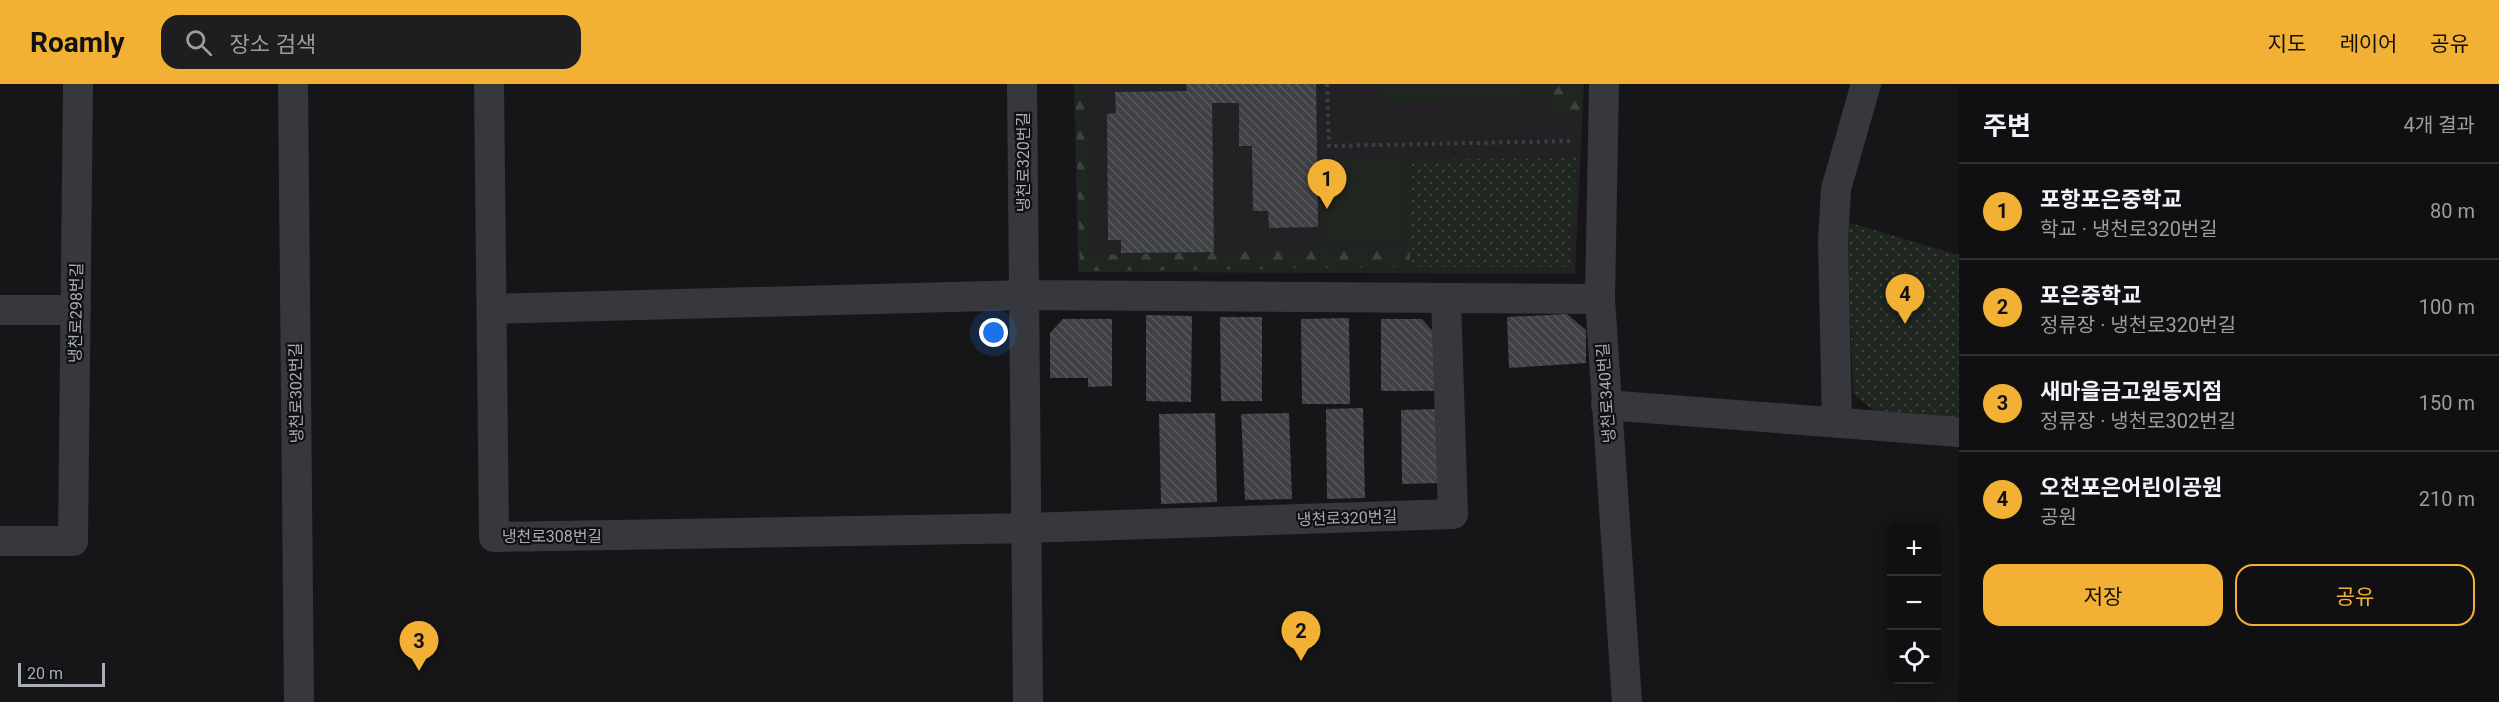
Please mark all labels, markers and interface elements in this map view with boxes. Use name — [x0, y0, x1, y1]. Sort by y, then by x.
search box — [161, 15, 581, 69]
text: Roamly — [30, 26, 125, 59]
icon: search — [182, 26, 215, 59]
text: 장소 검색 — [230, 32, 316, 57]
text: 지도 — [2268, 32, 2306, 56]
text: 레이어 — [2339, 32, 2397, 56]
text: 공유 — [2430, 32, 2469, 56]
text: 주변 — [1983, 111, 2031, 141]
street label: 냉천로320번길 — [1014, 112, 1033, 212]
text: 4개 결과 — [2404, 113, 2475, 137]
pin: 1 — [1308, 160, 1346, 209]
text: 포항포은중학교 — [2040, 187, 2182, 212]
text: 1 — [1997, 199, 2008, 223]
text: 80 m — [2430, 199, 2475, 223]
text: 학교 · 냉천로320번길 — [2040, 217, 2218, 241]
street label: 냉천로298번길 — [66, 263, 86, 363]
pin: 4 — [1886, 274, 1924, 324]
text: 포은중학교 — [2040, 283, 2141, 308]
text: 2 — [1997, 295, 2008, 319]
text: 100 m — [2419, 295, 2475, 319]
text: 정류장 · 냉천로320번길 — [2040, 313, 2236, 337]
your location — [979, 318, 1008, 347]
street label: 냉천로340번길 — [1593, 342, 1619, 444]
street label: 냉천로302번길 — [286, 343, 306, 443]
text: 새마을금고원동지점 — [2040, 379, 2222, 404]
text: 3 — [1997, 391, 2008, 415]
text: 150 m — [2419, 391, 2475, 415]
text: 정류장 · 냉천로302번길 — [2040, 409, 2236, 433]
text: 오천포은어린이공원 — [2040, 475, 2222, 500]
text: 4 — [1997, 487, 2008, 511]
text: 210 m — [2419, 487, 2475, 511]
text: 공원 — [2040, 505, 2077, 529]
street label: 냉천로320번길 — [1296, 507, 1398, 529]
map controls — [1887, 522, 1941, 684]
button: + — [1887, 522, 1941, 576]
street label: 냉천로308번길 — [502, 527, 602, 546]
button: 저장 — [1983, 564, 2223, 626]
button: 공유 — [2235, 564, 2475, 626]
button: − — [1887, 576, 1941, 630]
pin: 2 — [1282, 612, 1320, 661]
pin: 3 — [400, 622, 438, 671]
button: locate — [1887, 630, 1941, 684]
scale bar — [18, 660, 105, 688]
text: 20 m — [27, 664, 63, 683]

